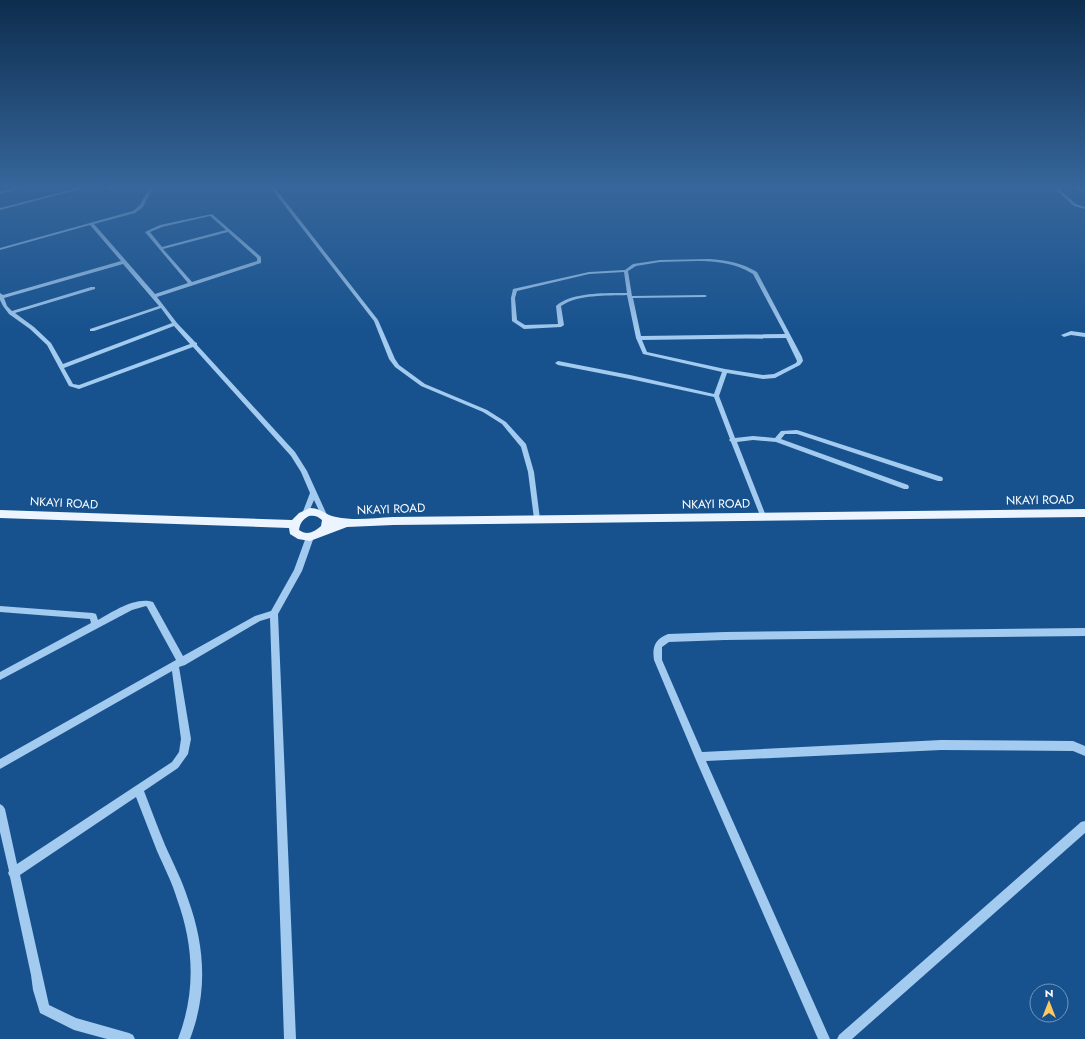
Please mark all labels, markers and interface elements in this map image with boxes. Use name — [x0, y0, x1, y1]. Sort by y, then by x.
street label: NKAYI ROAD — [1006, 490, 1074, 510]
street label: NKAYI ROAD — [29, 492, 99, 514]
street label: NKAYI ROAD — [682, 494, 750, 514]
street label: NKAYI ROAD — [357, 499, 425, 519]
north arrow — [1029, 983, 1069, 1023]
text: N — [1045, 985, 1053, 1001]

